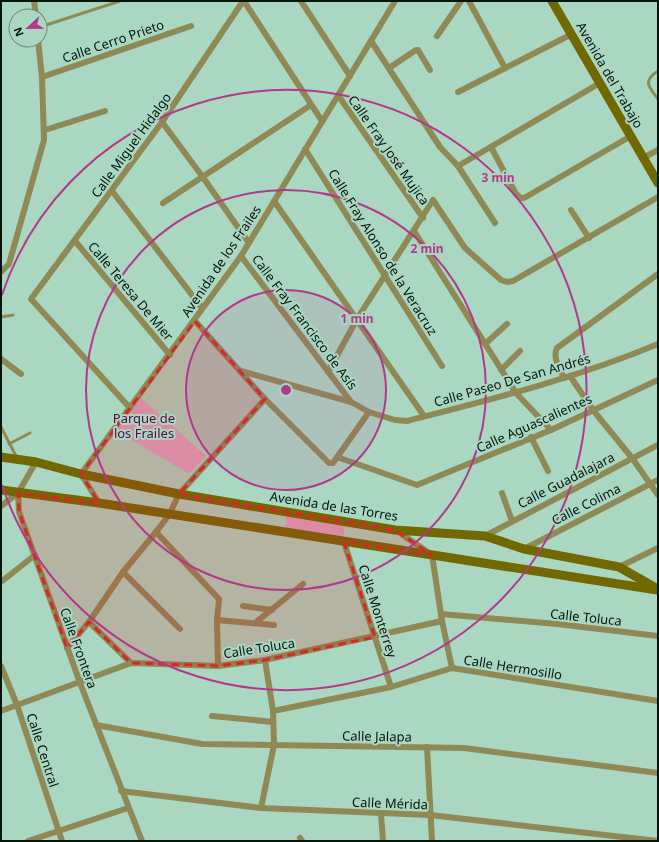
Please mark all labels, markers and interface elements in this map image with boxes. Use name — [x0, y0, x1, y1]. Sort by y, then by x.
north arrow — [8, 8, 48, 48]
street label: Calle Cerro Prieto — [60, 15, 166, 67]
street label: Avenida del Trabajo — [572, 19, 648, 132]
text: N — [10, 25, 27, 39]
street label: Calle Miguel Hidalgo — [87, 89, 175, 201]
street label: Calle Fray José Mujica — [344, 91, 434, 209]
street label: Calle Fray Alonso de la Veracruz — [324, 165, 442, 339]
text: 3 min — [481, 169, 515, 186]
street label: Avenida de los Frailes — [177, 202, 265, 320]
street label: Calle Teresa De Mier — [84, 238, 178, 345]
text: 2 min — [410, 240, 444, 257]
street label: Calle Fray Francisco de Asís — [248, 251, 362, 393]
text: 1 min — [340, 310, 374, 327]
street label: Calle Paseo De San Andrés — [432, 349, 592, 411]
centre of rings — [279, 383, 293, 397]
street label: Calle Aguascalientes — [473, 389, 595, 457]
park label: Parque de los Frailes — [113, 409, 175, 442]
street label: Calle Guadalajara — [514, 448, 618, 512]
street label: Calle Colima — [548, 479, 624, 529]
street label: Avenida de las Torres — [269, 487, 399, 525]
street label: Calle Monterrey — [354, 562, 402, 660]
street label: Calle Toluca — [549, 604, 623, 630]
street label: Calle Frontera — [56, 605, 102, 691]
street label: Calle Toluca — [222, 633, 296, 663]
street label: Calle Hermosillo — [462, 650, 564, 684]
street label: Calle Central — [23, 711, 63, 789]
street label: Calle Jalapa — [342, 726, 412, 746]
street label: Calle Mérida — [352, 793, 428, 813]

